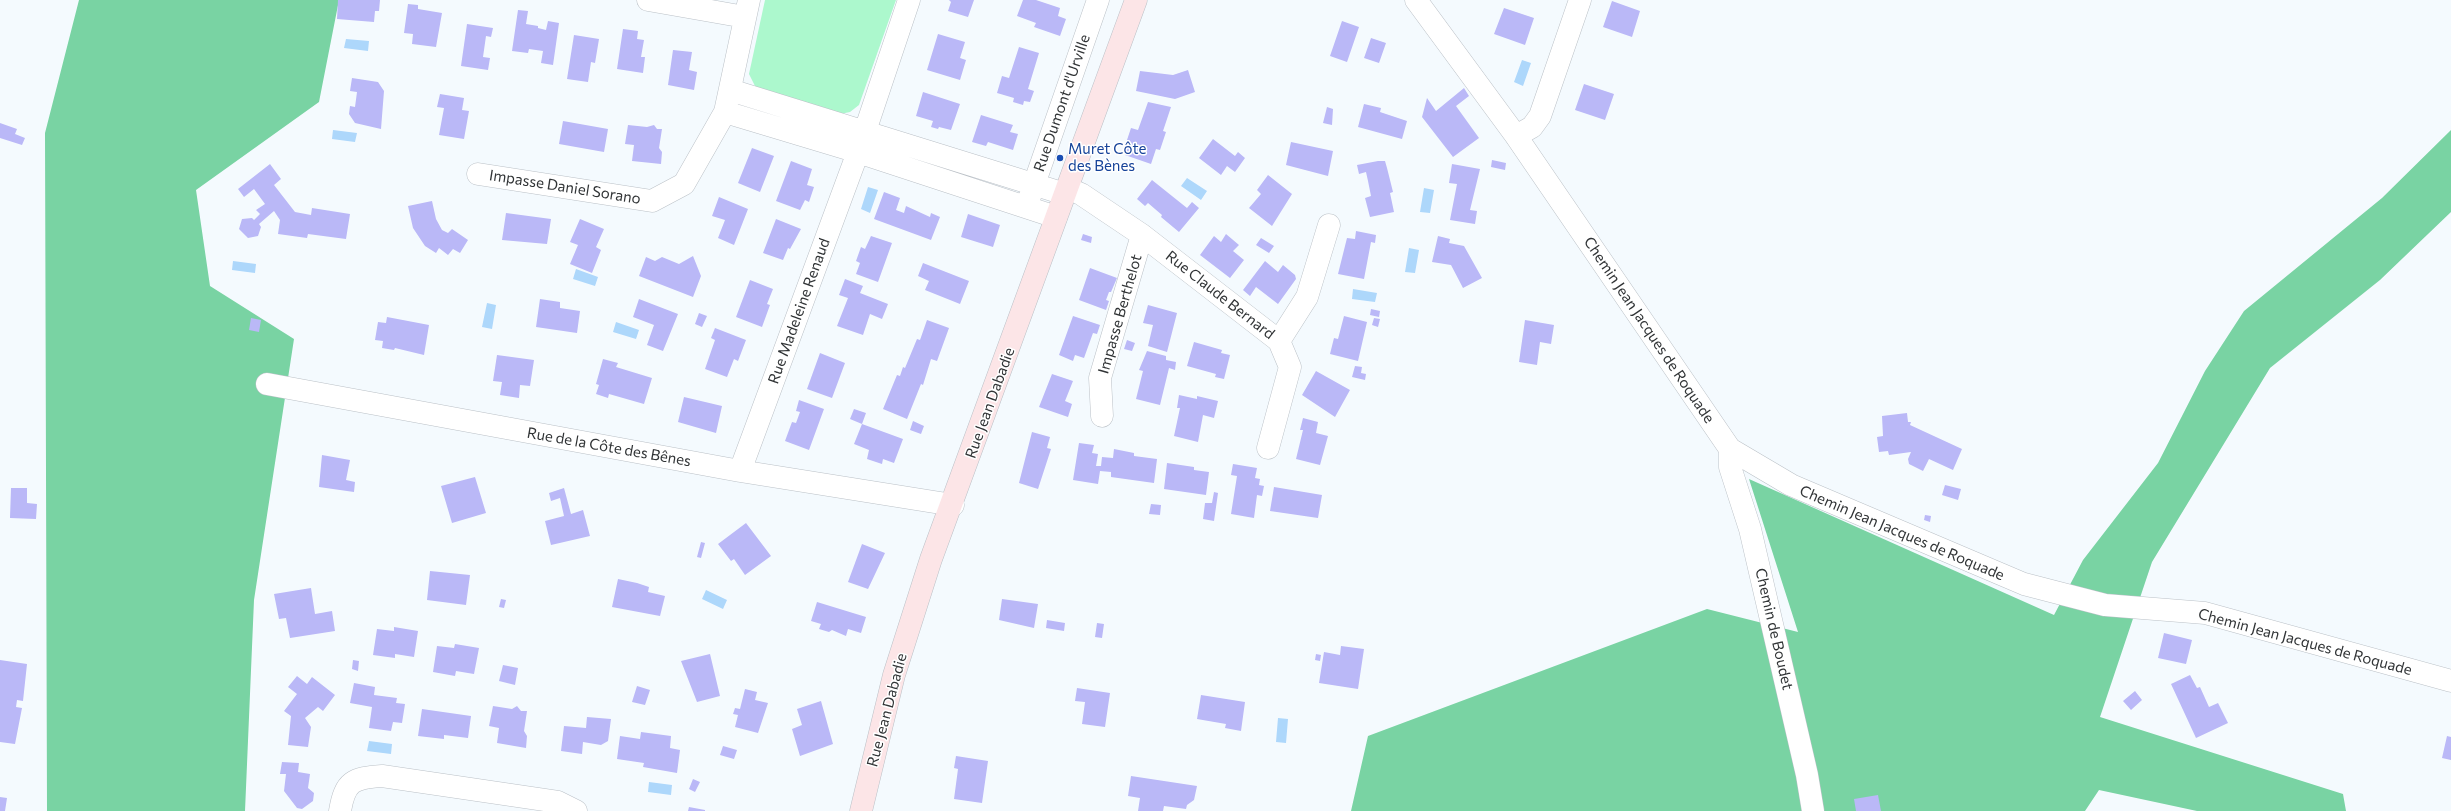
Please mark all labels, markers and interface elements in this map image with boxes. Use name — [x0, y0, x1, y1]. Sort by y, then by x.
street label: Rue Dumont d'Urville — [1030, 32, 1094, 174]
place label: Muret Côte des Bènes — [1068, 140, 1146, 175]
marker: Muret Côte des Bènes — [1055, 153, 1065, 163]
street label: Impasse Daniel Sorano — [488, 166, 642, 208]
street label: Chemin Jean Jacques de Roquade — [1580, 233, 1718, 427]
street label: Rue Madeleine Renaud — [764, 236, 834, 386]
street label: Rue Claude Bernard — [1162, 247, 1278, 343]
street label: Impasse Berthelot — [1094, 252, 1146, 376]
street label: Rue Jean Dabadie — [962, 345, 1018, 461]
street label: Rue de la Côte des Bênes — [526, 424, 692, 470]
street label: Chemin Jean Jacques de Roquade — [1797, 482, 2007, 584]
street label: Chemin de Boudet — [1751, 566, 1797, 692]
street label: Chemin Jean Jacques de Roquade — [2196, 605, 2414, 679]
street label: Rue Jean Dabadie — [863, 651, 911, 769]

